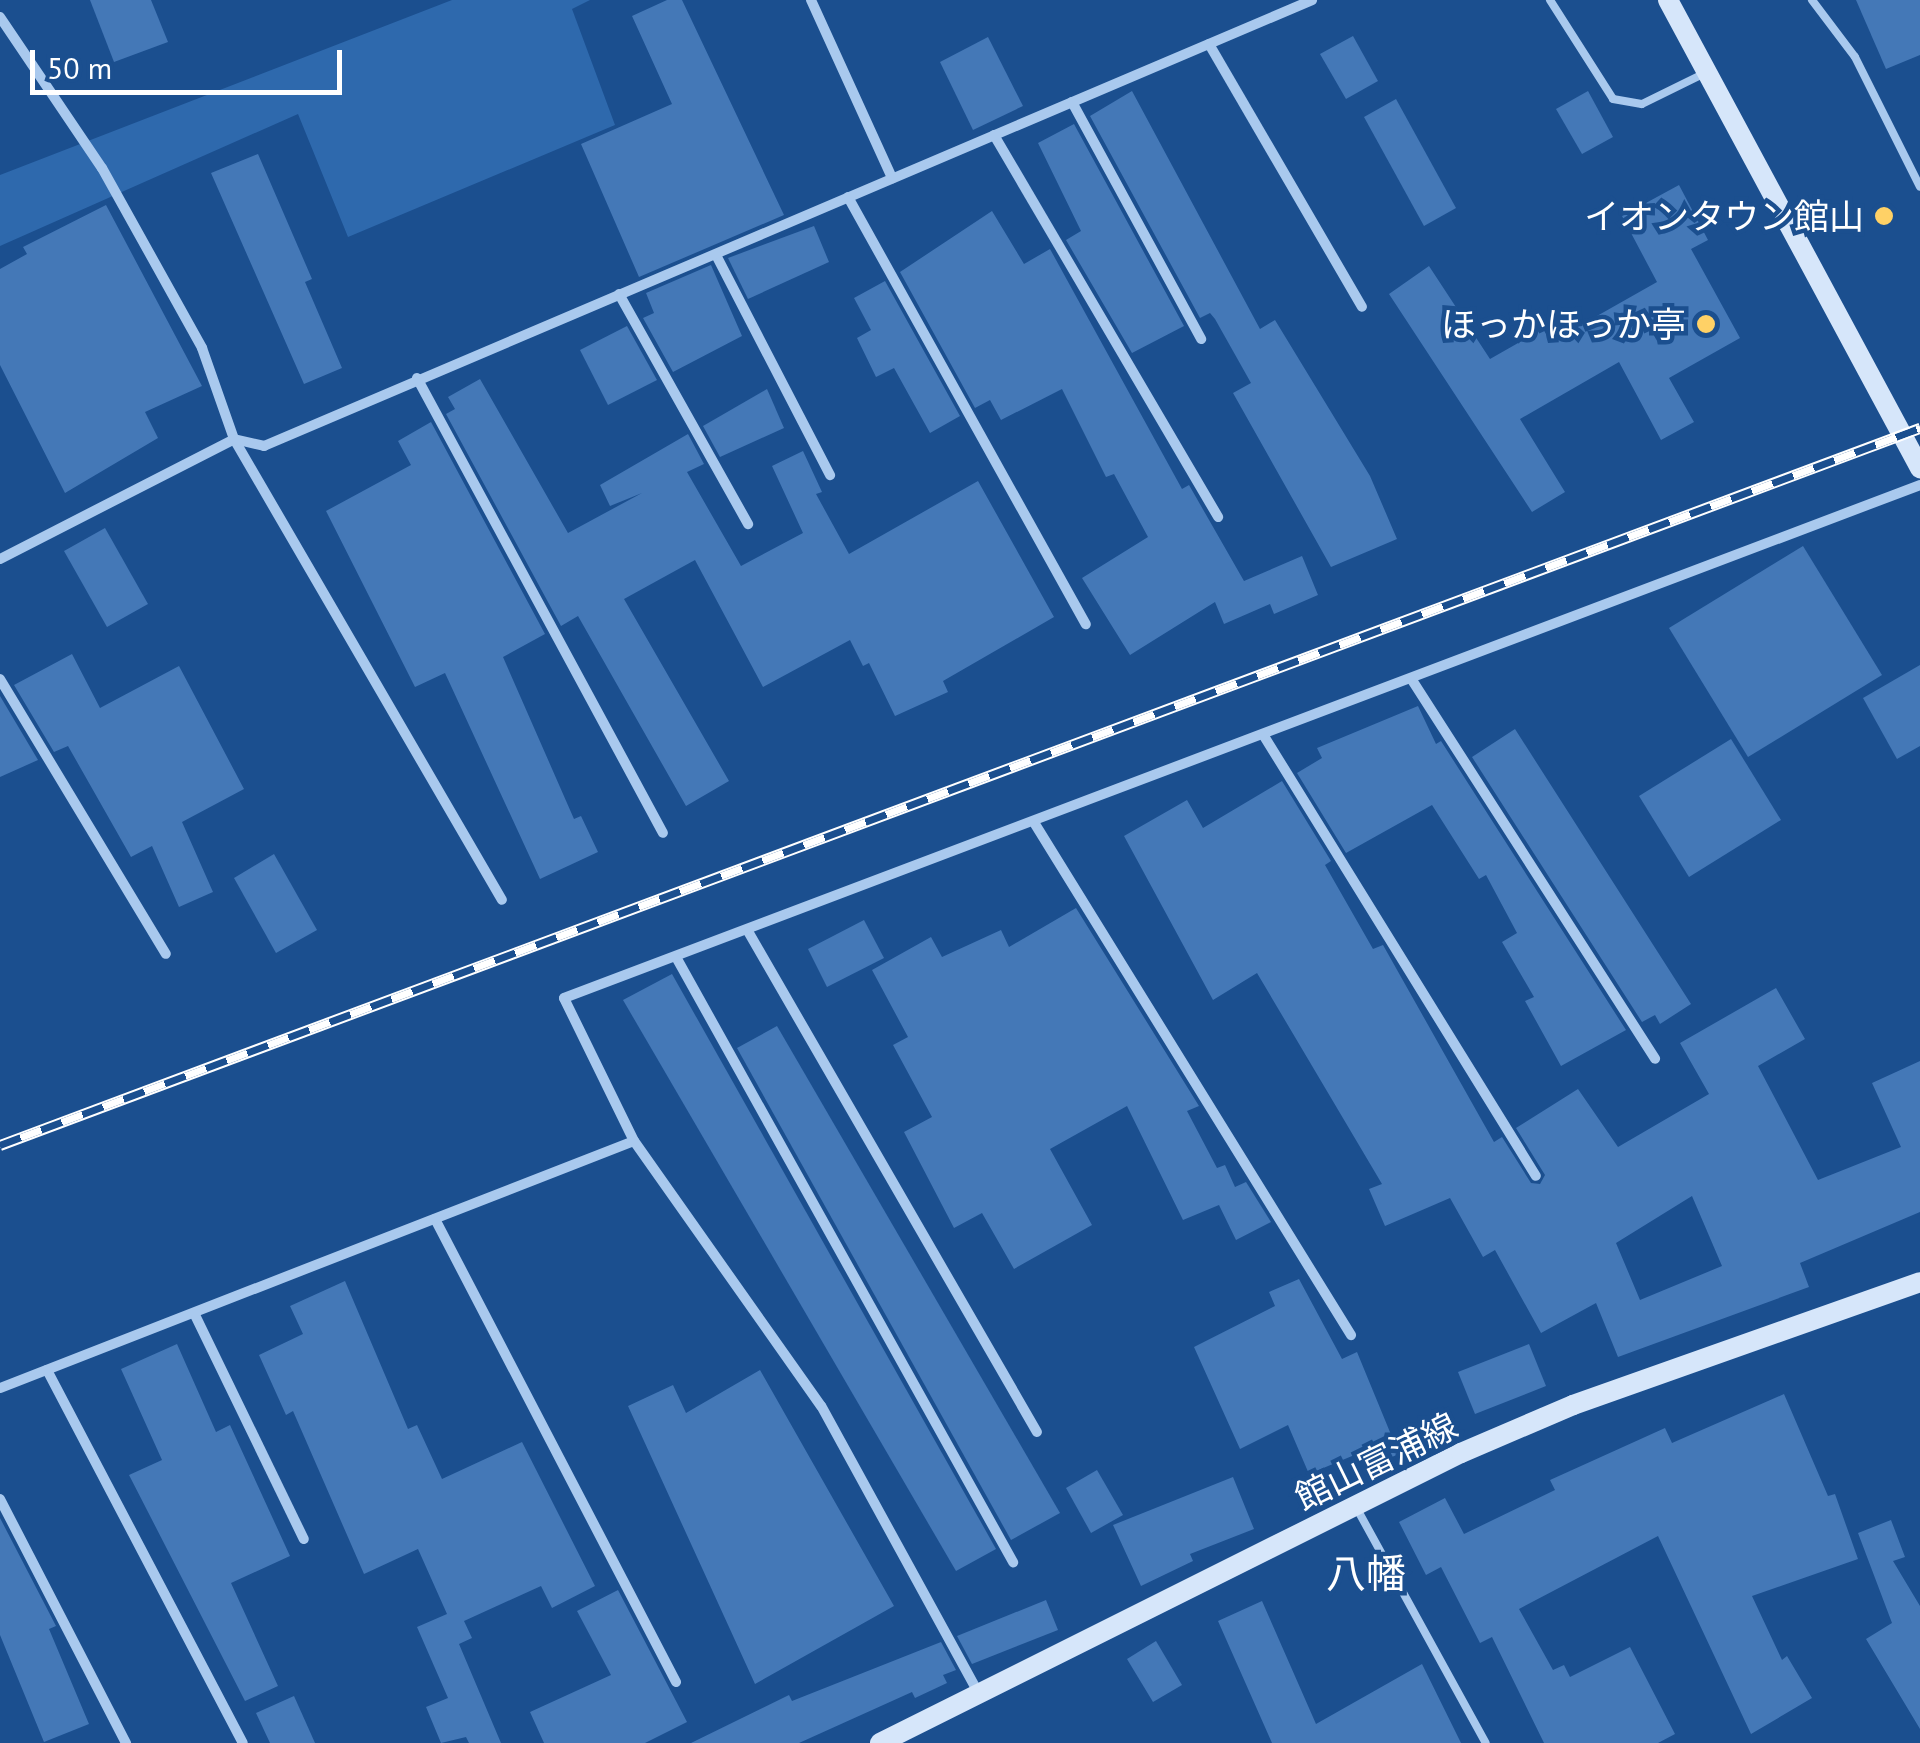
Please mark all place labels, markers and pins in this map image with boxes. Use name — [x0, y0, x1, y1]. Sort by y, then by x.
place label: イオンタウン館山 — [1584, 195, 1864, 237]
marker: イオンタウン館山 — [1873, 205, 1895, 227]
place label: ほっかほっか亭 — [1441, 303, 1686, 345]
marker: ほっかほっか亭 — [1695, 313, 1717, 335]

